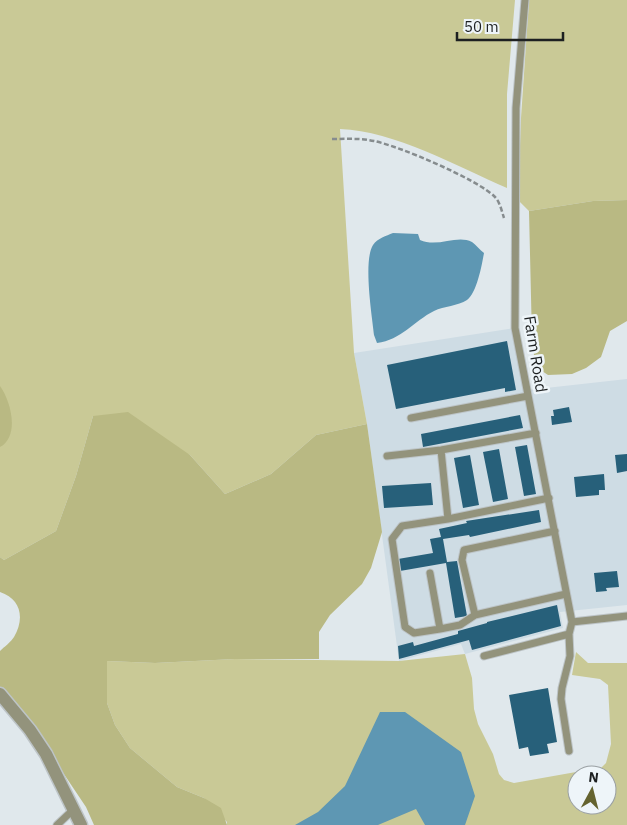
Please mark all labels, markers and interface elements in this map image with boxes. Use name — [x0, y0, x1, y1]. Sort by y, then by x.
scale bar — [457, 10, 563, 42]
text: 50 m — [464, 17, 499, 36]
street label: Farm Road — [520, 314, 552, 394]
north arrow — [567, 765, 617, 815]
text: N — [587, 768, 600, 787]

